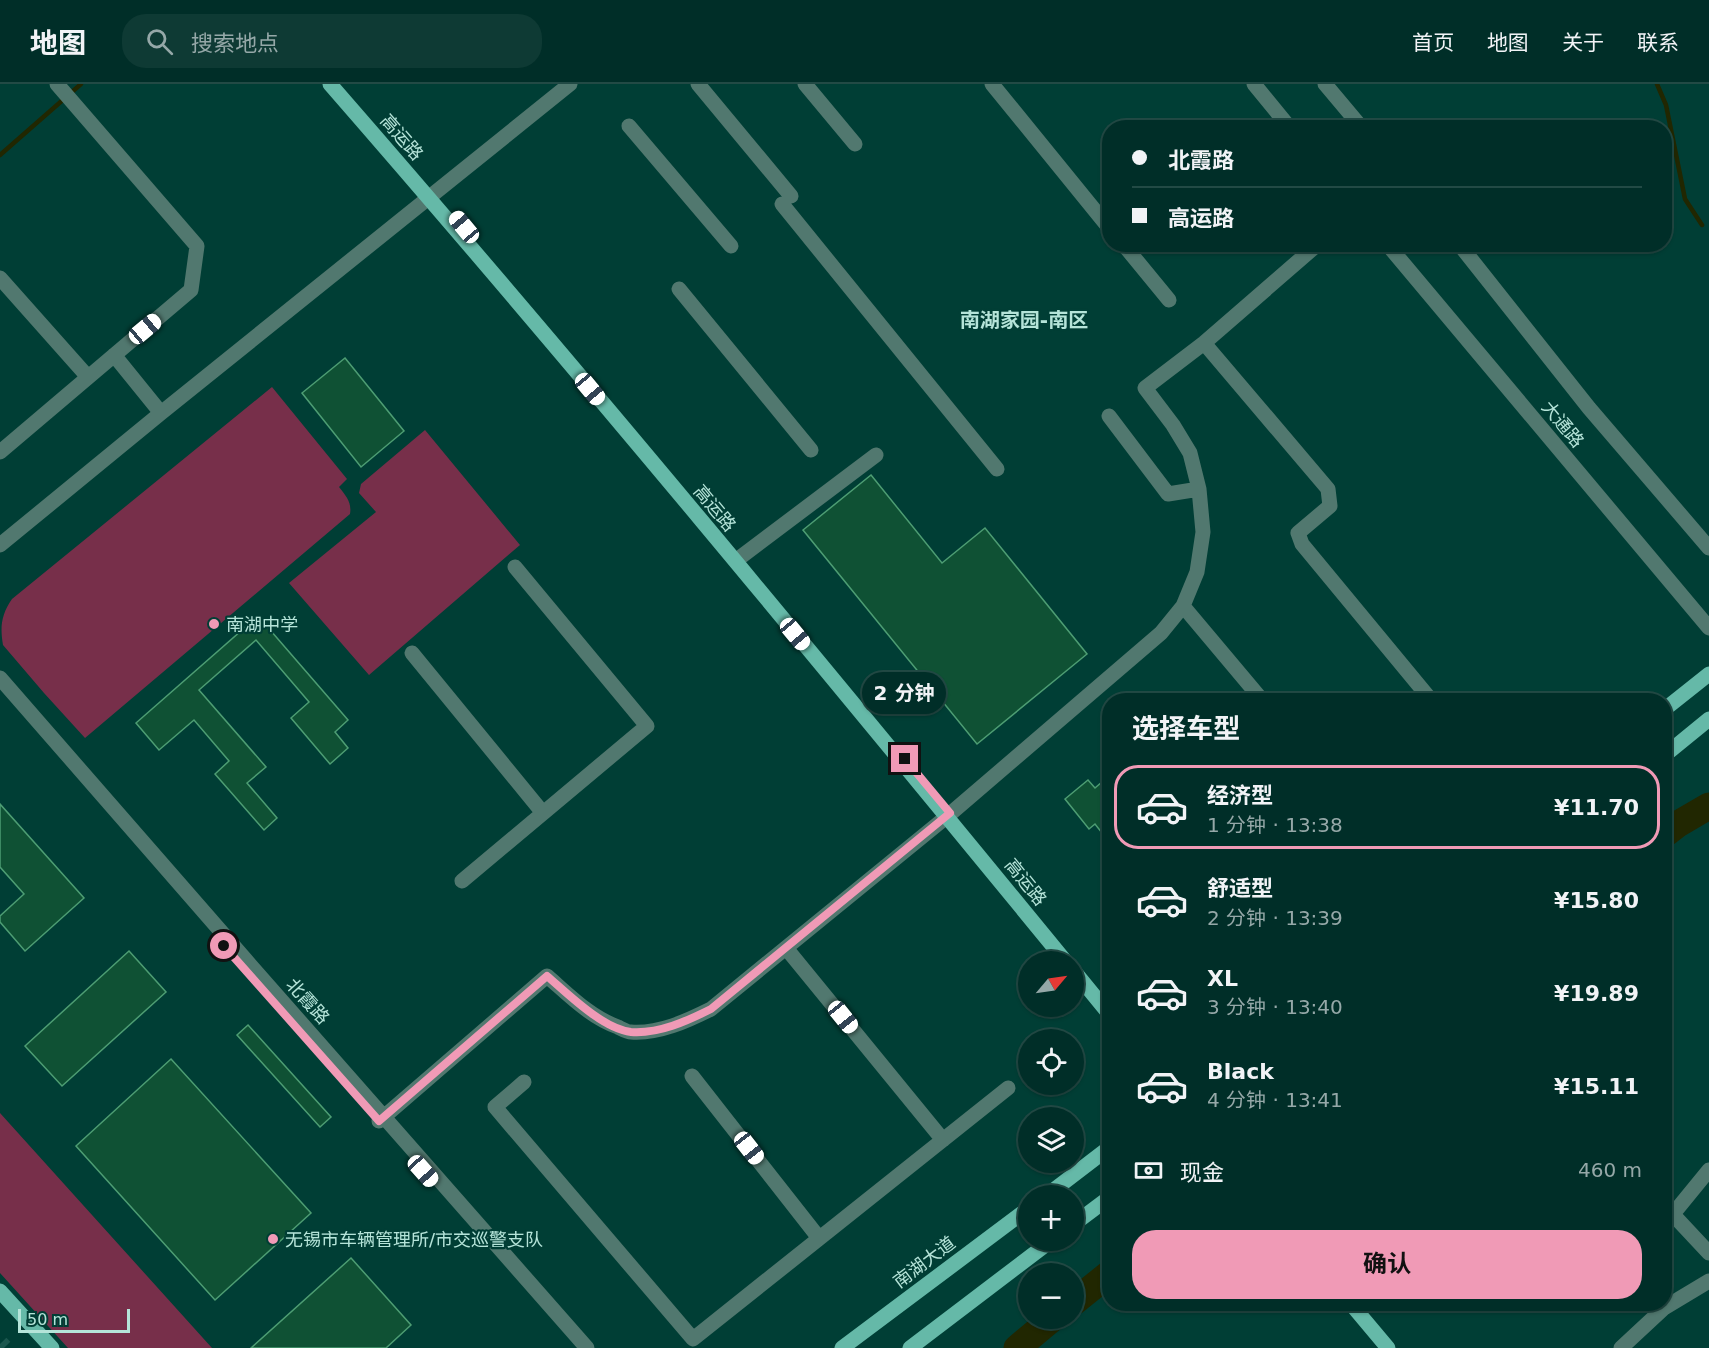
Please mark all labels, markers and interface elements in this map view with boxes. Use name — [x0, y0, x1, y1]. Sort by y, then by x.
search box — [122, 14, 542, 68]
icon: search — [143, 25, 176, 58]
text: 地图 — [30, 27, 86, 60]
text: 搜索地点 — [191, 31, 279, 56]
text: 首页 — [1412, 31, 1454, 55]
text: 地图 — [1487, 31, 1529, 55]
text: 关于 — [1562, 31, 1604, 55]
text: 联系 — [1637, 31, 1679, 55]
street label: 高运路 — [376, 110, 428, 164]
text: 北霞路 — [1168, 148, 1234, 173]
text: 高运路 — [1168, 206, 1234, 231]
car — [446, 207, 482, 247]
district label: 南湖家园-南区 — [960, 308, 1088, 332]
car — [125, 311, 165, 347]
car — [572, 369, 608, 409]
street label: 大通路 — [1538, 397, 1588, 451]
street label: 高运路 — [690, 481, 740, 535]
place label: 南湖中学 — [226, 614, 298, 635]
car — [777, 614, 813, 654]
marker: 南湖中学 — [207, 617, 221, 631]
callout: 2 分钟 — [863, 672, 947, 714]
text: 2 分钟 — [874, 681, 934, 705]
text: 选择车型 — [1132, 713, 1240, 744]
route end — [891, 745, 918, 772]
icon: car — [1135, 780, 1189, 834]
text: 经济型 — [1207, 783, 1273, 808]
text: ¥11.70 — [1554, 795, 1639, 820]
text: 1 分钟 · 13:38 — [1207, 813, 1343, 837]
street label: 高运路 — [1001, 854, 1051, 910]
icon: car — [1135, 873, 1189, 927]
text: 舒适型 — [1207, 876, 1273, 901]
text: ¥15.80 — [1554, 888, 1639, 913]
text: 2 分钟 · 13:39 — [1207, 906, 1343, 930]
route start — [210, 932, 237, 959]
north arrow — [1018, 951, 1084, 1017]
map controls — [1018, 951, 1084, 1329]
icon: car — [1135, 966, 1189, 1020]
text: XL — [1207, 966, 1238, 991]
street label: 北霞路 — [282, 974, 334, 1028]
text: ¥19.89 — [1554, 981, 1639, 1006]
text: 3 分钟 · 13:40 — [1207, 995, 1343, 1019]
car — [825, 997, 861, 1037]
button: locate — [1018, 1029, 1084, 1095]
icon: car — [1135, 1059, 1189, 1113]
text: Black — [1207, 1059, 1274, 1084]
text: ¥15.11 — [1554, 1074, 1639, 1099]
text: 4 分钟 · 13:41 — [1207, 1088, 1343, 1112]
button: layers — [1018, 1107, 1084, 1173]
car — [731, 1128, 767, 1168]
car — [404, 1152, 442, 1190]
icon: cash — [1132, 1154, 1165, 1187]
text: 460 m — [1578, 1158, 1642, 1182]
text: 现金 — [1180, 1160, 1224, 1185]
button: + — [1018, 1185, 1084, 1251]
place label: 无锡市车辆管理所/市交巡警支队 — [285, 1229, 543, 1250]
button: 确认 — [1132, 1230, 1642, 1299]
marker: 无锡市车辆管理所/市交巡警支队 — [266, 1232, 280, 1246]
street label: 南湖大道 — [889, 1232, 959, 1292]
button: − — [1018, 1263, 1084, 1329]
scale bar — [18, 1306, 130, 1334]
text: 50 m — [27, 1310, 68, 1329]

